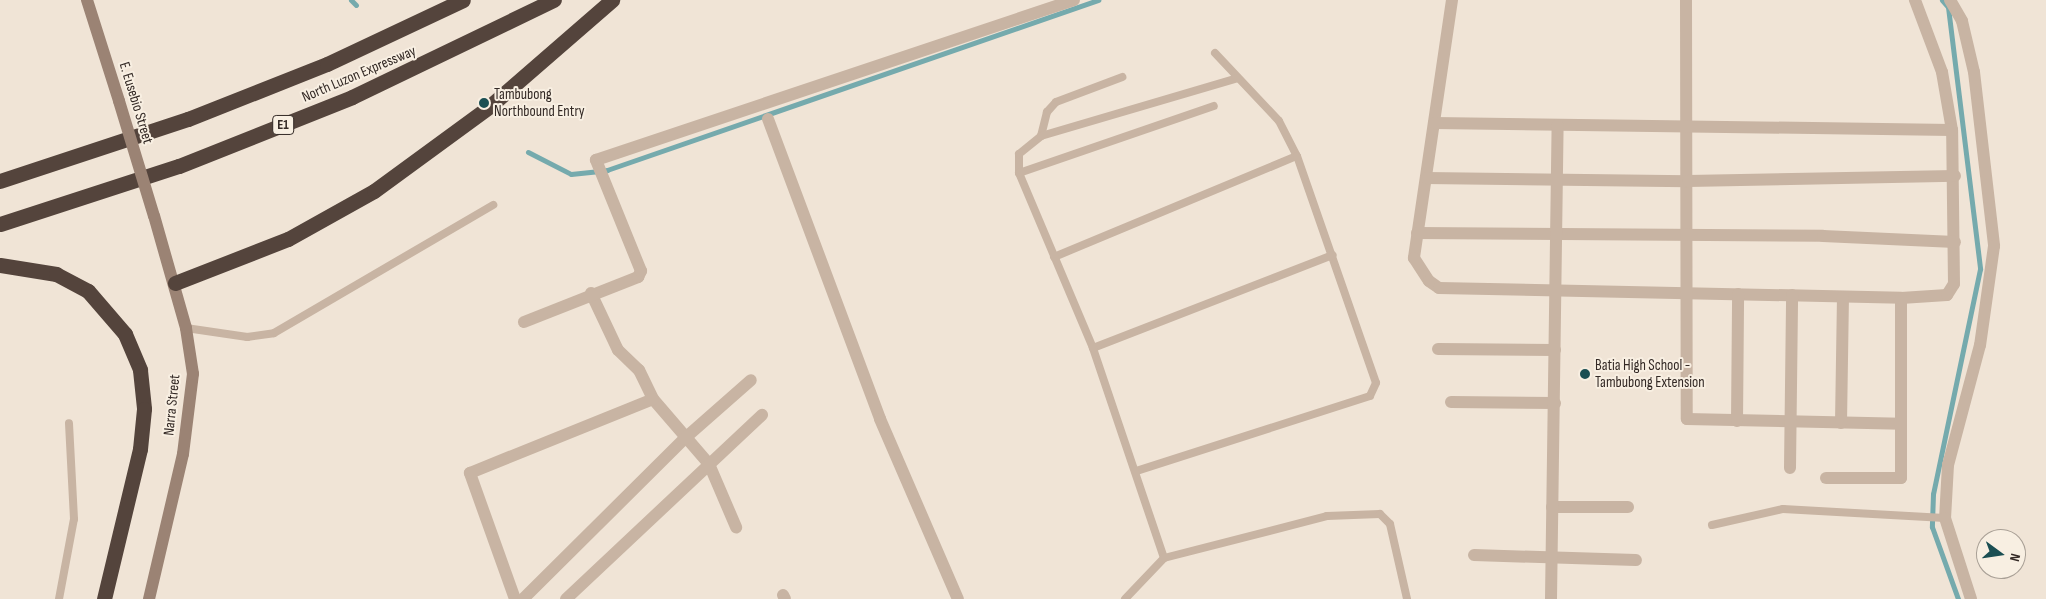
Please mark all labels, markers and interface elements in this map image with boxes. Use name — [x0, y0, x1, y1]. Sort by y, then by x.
street label: North Luzon Expressway — [299, 42, 419, 106]
street label: E. Eusebio Street — [115, 60, 157, 146]
place label: Tambubong Northbound Entry — [494, 85, 585, 120]
marker: Tambubong Northbound Entry — [478, 97, 490, 109]
road number: E1 — [272, 114, 294, 136]
place label: Batia High School - Tambubong Extension — [1595, 356, 1705, 391]
marker: Batia High School - Tambubong Extension — [1579, 368, 1591, 380]
street label: Narra Street — [160, 373, 184, 437]
north arrow — [1976, 529, 2026, 579]
text: N — [2006, 552, 2024, 563]

